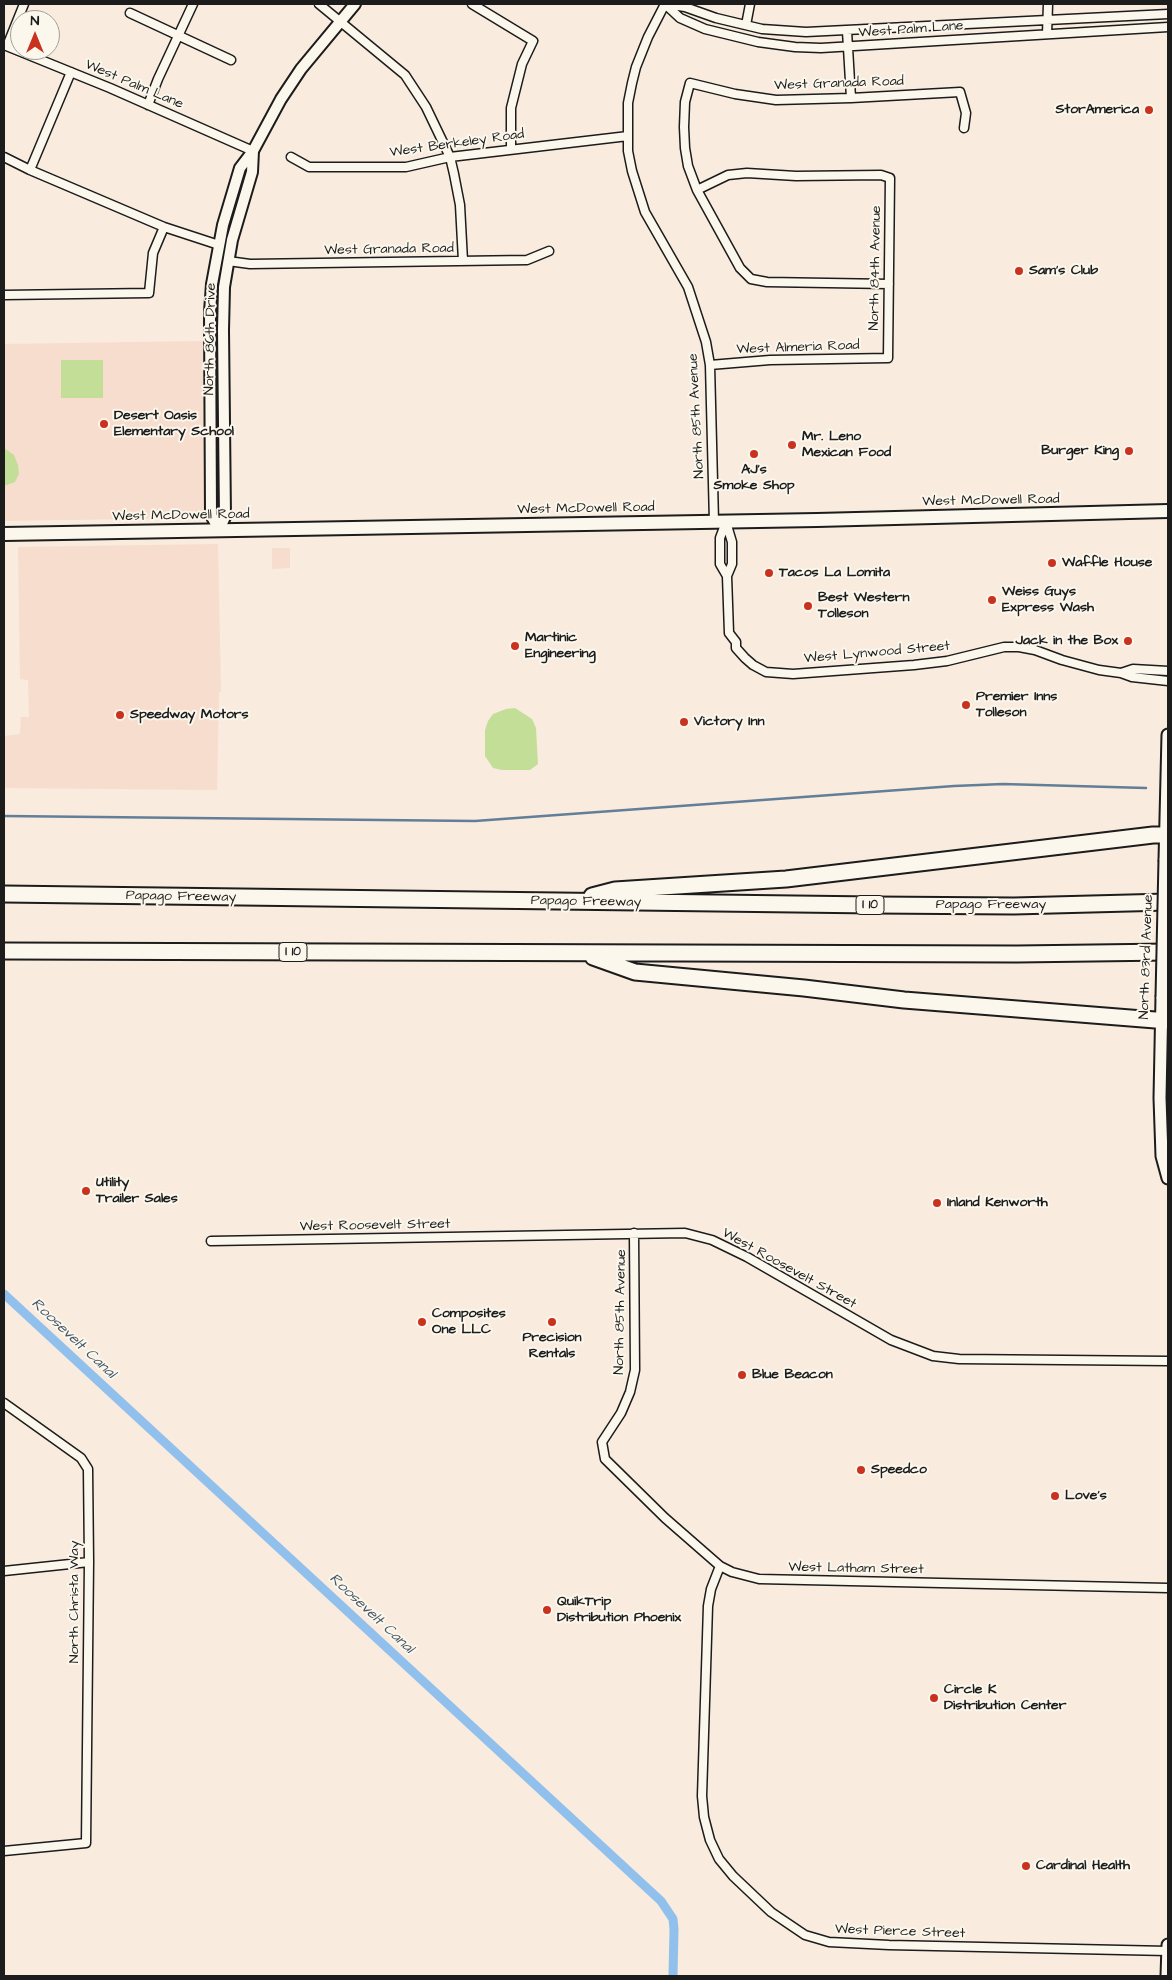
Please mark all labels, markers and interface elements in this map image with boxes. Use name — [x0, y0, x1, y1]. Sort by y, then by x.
north arrow — [10, 10, 60, 60]
text: N — [31, 11, 39, 31]
street label: West Palm Lane — [858, 18, 964, 42]
street label: West Palm Lane — [82, 57, 186, 113]
street label: West Granada Road — [774, 73, 904, 95]
place label: StorAmerica — [1055, 102, 1139, 118]
marker: StorAmerica — [1143, 104, 1155, 116]
street label: West Berkeley Road — [389, 126, 525, 162]
street label: North 84th Avenue — [867, 205, 885, 331]
street label: West Granada Road — [324, 240, 454, 260]
place label: Sam's Club — [1029, 263, 1098, 279]
marker: Sam's Club — [1013, 265, 1025, 277]
street label: North 86th Drive — [202, 283, 220, 395]
street label: West Almeria Road — [736, 337, 860, 359]
street label: North 85th Avenue — [685, 353, 709, 479]
place label: Desert Oasis Elementary School — [114, 408, 234, 441]
marker: Desert Oasis Elementary School — [98, 418, 110, 430]
place label: Mr. Leno Mexican Food — [802, 429, 891, 462]
marker: Mr. Leno Mexican Food — [786, 439, 798, 451]
place label: Burger King — [1041, 443, 1119, 459]
marker: Burger King — [1123, 445, 1135, 457]
marker: AJ's Smoke Shop — [748, 448, 760, 460]
place label: AJ's Smoke Shop — [713, 462, 795, 494]
street label: West McDowell Road — [922, 491, 1060, 511]
street label: West McDowell Road — [517, 499, 655, 519]
street label: West McDowell Road — [112, 506, 250, 526]
place label: Waffle House — [1062, 555, 1152, 571]
marker: Waffle House — [1046, 557, 1058, 569]
place label: Tacos La Lomita — [779, 565, 890, 581]
marker: Tacos La Lomita — [763, 567, 775, 579]
place label: Weiss Guys Express Wash — [1002, 584, 1094, 616]
place label: Best Western Tolleson — [818, 590, 910, 622]
marker: Weiss Guys Express Wash — [986, 594, 998, 606]
marker: Best Western Tolleson — [802, 600, 814, 612]
place label: Martinic Engineering — [525, 630, 596, 662]
place label: Jack in the Box — [1015, 633, 1118, 649]
marker: Jack in the Box — [1122, 635, 1134, 647]
street label: West Lynwood Street — [803, 638, 951, 668]
marker: Martinic Engineering — [509, 640, 521, 652]
place label: Premier Inns Tolleson — [976, 689, 1057, 722]
marker: Premier Inns Tolleson — [960, 699, 972, 711]
place label: Speedway Motors — [130, 707, 249, 723]
marker: Speedway Motors — [114, 709, 126, 721]
place label: Victory Inn — [694, 714, 764, 730]
marker: Victory Inn — [678, 716, 690, 728]
street label: Papago Freeway — [126, 888, 236, 906]
street label: Papago Freeway — [531, 893, 641, 911]
street label: North 83rd Avenue — [1136, 894, 1158, 1020]
road number: I 10 — [856, 896, 884, 914]
street label: Papago Freeway — [936, 897, 1046, 913]
road number: I 10 — [279, 942, 307, 962]
place label: Utility Trailer Sales — [96, 1175, 178, 1208]
marker: Utility Trailer Sales — [80, 1185, 92, 1197]
place label: Inland Kenworth — [947, 1195, 1048, 1211]
marker: Inland Kenworth — [931, 1197, 943, 1209]
street label: West Roosevelt Street — [299, 1216, 451, 1236]
street label: West Roosevelt Street — [719, 1225, 859, 1313]
street label: North 85th Avenue — [612, 1249, 630, 1375]
water label: Roosevelt Canal — [27, 1295, 119, 1383]
place label: Composites One LLC — [432, 1306, 506, 1338]
marker: Composites One LLC — [416, 1316, 428, 1328]
marker: Precision Rentals — [546, 1316, 558, 1328]
place label: Precision Rentals — [522, 1330, 582, 1362]
place label: Blue Beacon — [752, 1367, 833, 1383]
marker: Blue Beacon — [736, 1369, 748, 1381]
place label: Speedco — [871, 1462, 927, 1478]
marker: Speedco — [855, 1464, 867, 1476]
place label: Love's — [1065, 1488, 1107, 1504]
marker: Love's — [1049, 1490, 1061, 1502]
street label: North Christa Way — [67, 1541, 83, 1663]
street label: West Latham Street — [788, 1559, 924, 1579]
water label: Roosevelt Canal — [325, 1570, 417, 1658]
place label: QuikTrip Distribution Phoenix — [557, 1594, 681, 1626]
marker: QuikTrip Distribution Phoenix — [541, 1604, 553, 1616]
place label: Circle K Distribution Center — [944, 1682, 1066, 1714]
marker: Circle K Distribution Center — [928, 1692, 940, 1704]
place label: Cardinal Health — [1036, 1858, 1130, 1874]
marker: Cardinal Health — [1020, 1860, 1032, 1872]
street label: West Pierce Street — [834, 1921, 966, 1943]

